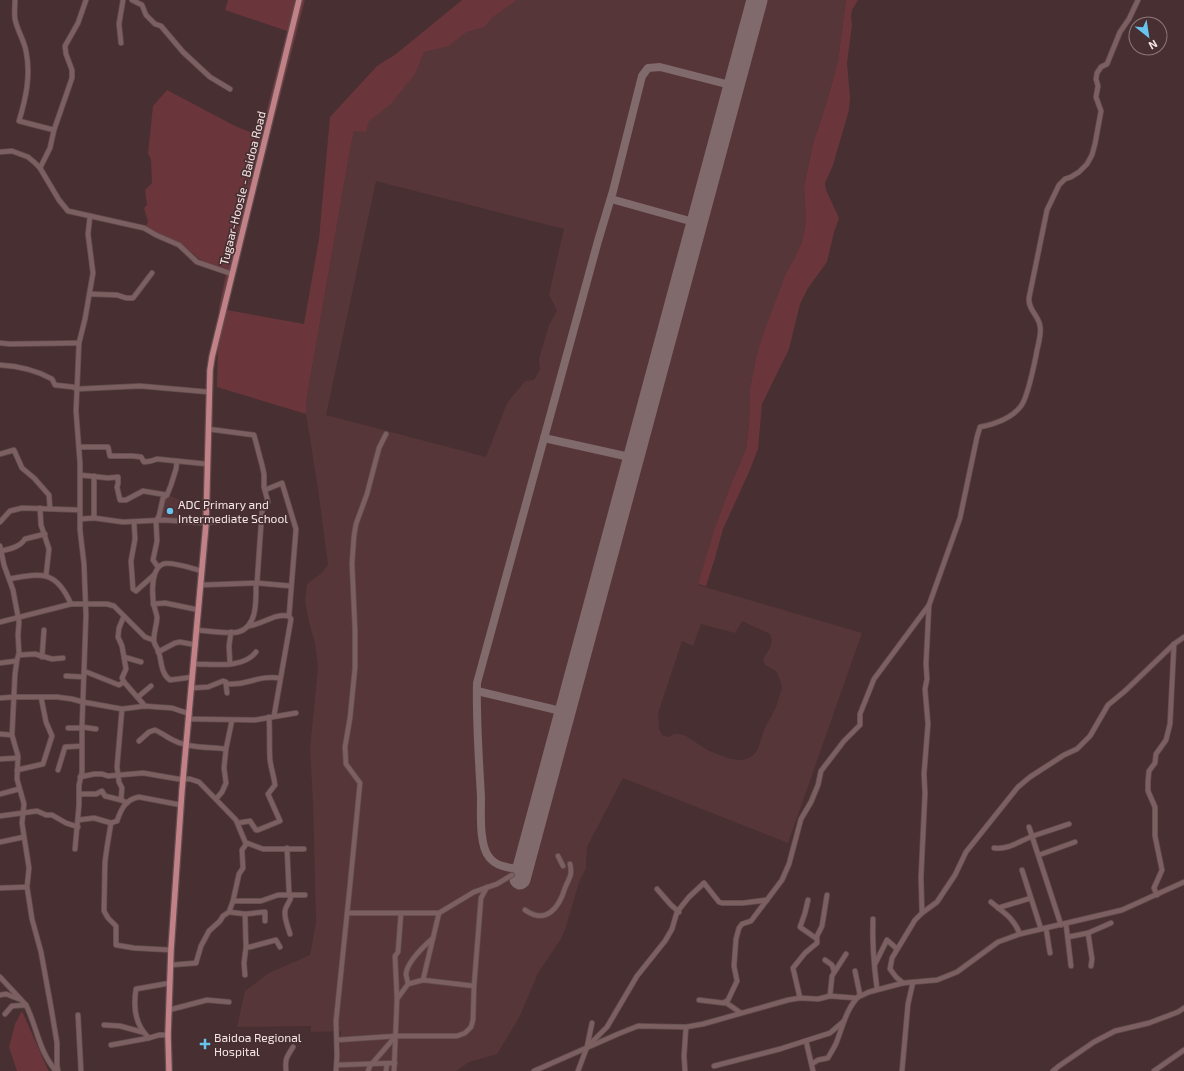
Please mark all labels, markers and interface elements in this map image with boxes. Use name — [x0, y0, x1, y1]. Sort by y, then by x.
north arrow — [1128, 16, 1168, 56]
text: N — [1147, 37, 1160, 53]
street label: Tugaar-Hoosle - Baidoa Road — [216, 110, 268, 266]
place label: ADC Primary and Intermediate School — [178, 497, 288, 525]
marker: ADC Primary and Intermediate School — [165, 506, 175, 516]
place label: Baidoa Regional Hospital — [214, 1030, 302, 1058]
marker: Baidoa Regional Hospital — [199, 1038, 211, 1050]

